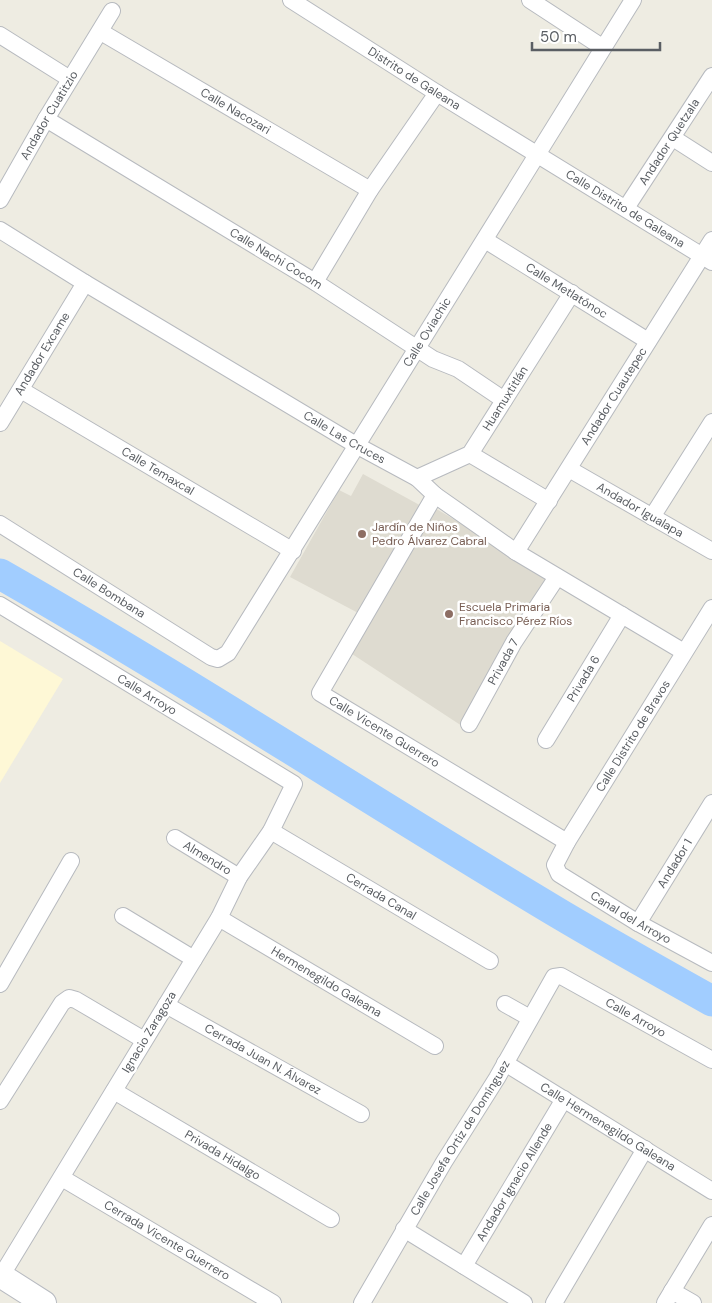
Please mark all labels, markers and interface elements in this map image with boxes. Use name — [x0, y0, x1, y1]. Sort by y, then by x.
scale bar — [532, 20, 660, 52]
text: 50 m — [540, 27, 577, 47]
street label: Distrito de Galeana — [365, 43, 463, 114]
street label: Andador Cuatitzio — [17, 68, 82, 163]
street label: Calle Nacozari — [198, 84, 274, 138]
street label: Andador Quetzala — [635, 96, 703, 188]
street label: Calle Distrito de Galeana — [563, 166, 688, 251]
street label: Calle Nachi Cocom — [227, 224, 325, 293]
street label: Calle Metlatónoc — [523, 259, 611, 322]
street label: Calle Oviachic — [399, 294, 455, 370]
street label: Andador Excame — [11, 309, 74, 398]
street label: Andador Cuautepec — [577, 344, 651, 448]
street label: Huamuxtitlán — [479, 363, 532, 434]
street label: Calle Las Cruces — [300, 407, 388, 467]
street label: Calle Temaxcal — [118, 443, 197, 499]
street label: Andador Igualapa — [594, 479, 686, 541]
place label: Jardín de Niños Pedro Álvarez Cabral — [372, 519, 487, 549]
marker: Jardín de Niños Pedro Álvarez Cabral — [356, 528, 368, 540]
street label: Calle Bombana — [70, 564, 149, 622]
place label: Escuela Primaria Francisco Pérez Ríos — [459, 599, 572, 629]
marker: Escuela Primaria Francisco Pérez Ríos — [443, 608, 455, 620]
street label: Privada 7 — [484, 636, 522, 688]
street label: Privada 6 — [563, 652, 604, 705]
street label: Calle Arroyo — [114, 670, 180, 719]
street label: Calle Distrito de Bravos — [592, 677, 674, 795]
street label: Calle Vicente Guerrero — [326, 692, 442, 771]
street label: Andador 1 — [654, 836, 696, 891]
street label: Almendro — [180, 837, 235, 879]
street label: Cerrada Canal — [343, 869, 419, 923]
street label: Canal del Arroyo — [587, 887, 674, 947]
street label: Hermenegildo Galeana — [268, 943, 385, 1021]
street label: Ignacio Zaragoza — [118, 988, 180, 1076]
street label: Calle Arroyo — [603, 994, 669, 1041]
street label: Cerrada Juan N. Álvarez — [202, 1020, 324, 1098]
street label: Calle Josefa Ortiz de Domínguez — [407, 1057, 513, 1219]
street label: Calle Hermenegildo Galeana — [537, 1079, 679, 1175]
street label: Andador Ignacio Allende — [473, 1119, 556, 1244]
street label: Privada Hidalgo — [182, 1126, 263, 1184]
street label: Cerrada Vicente Guerrero — [101, 1197, 233, 1284]

